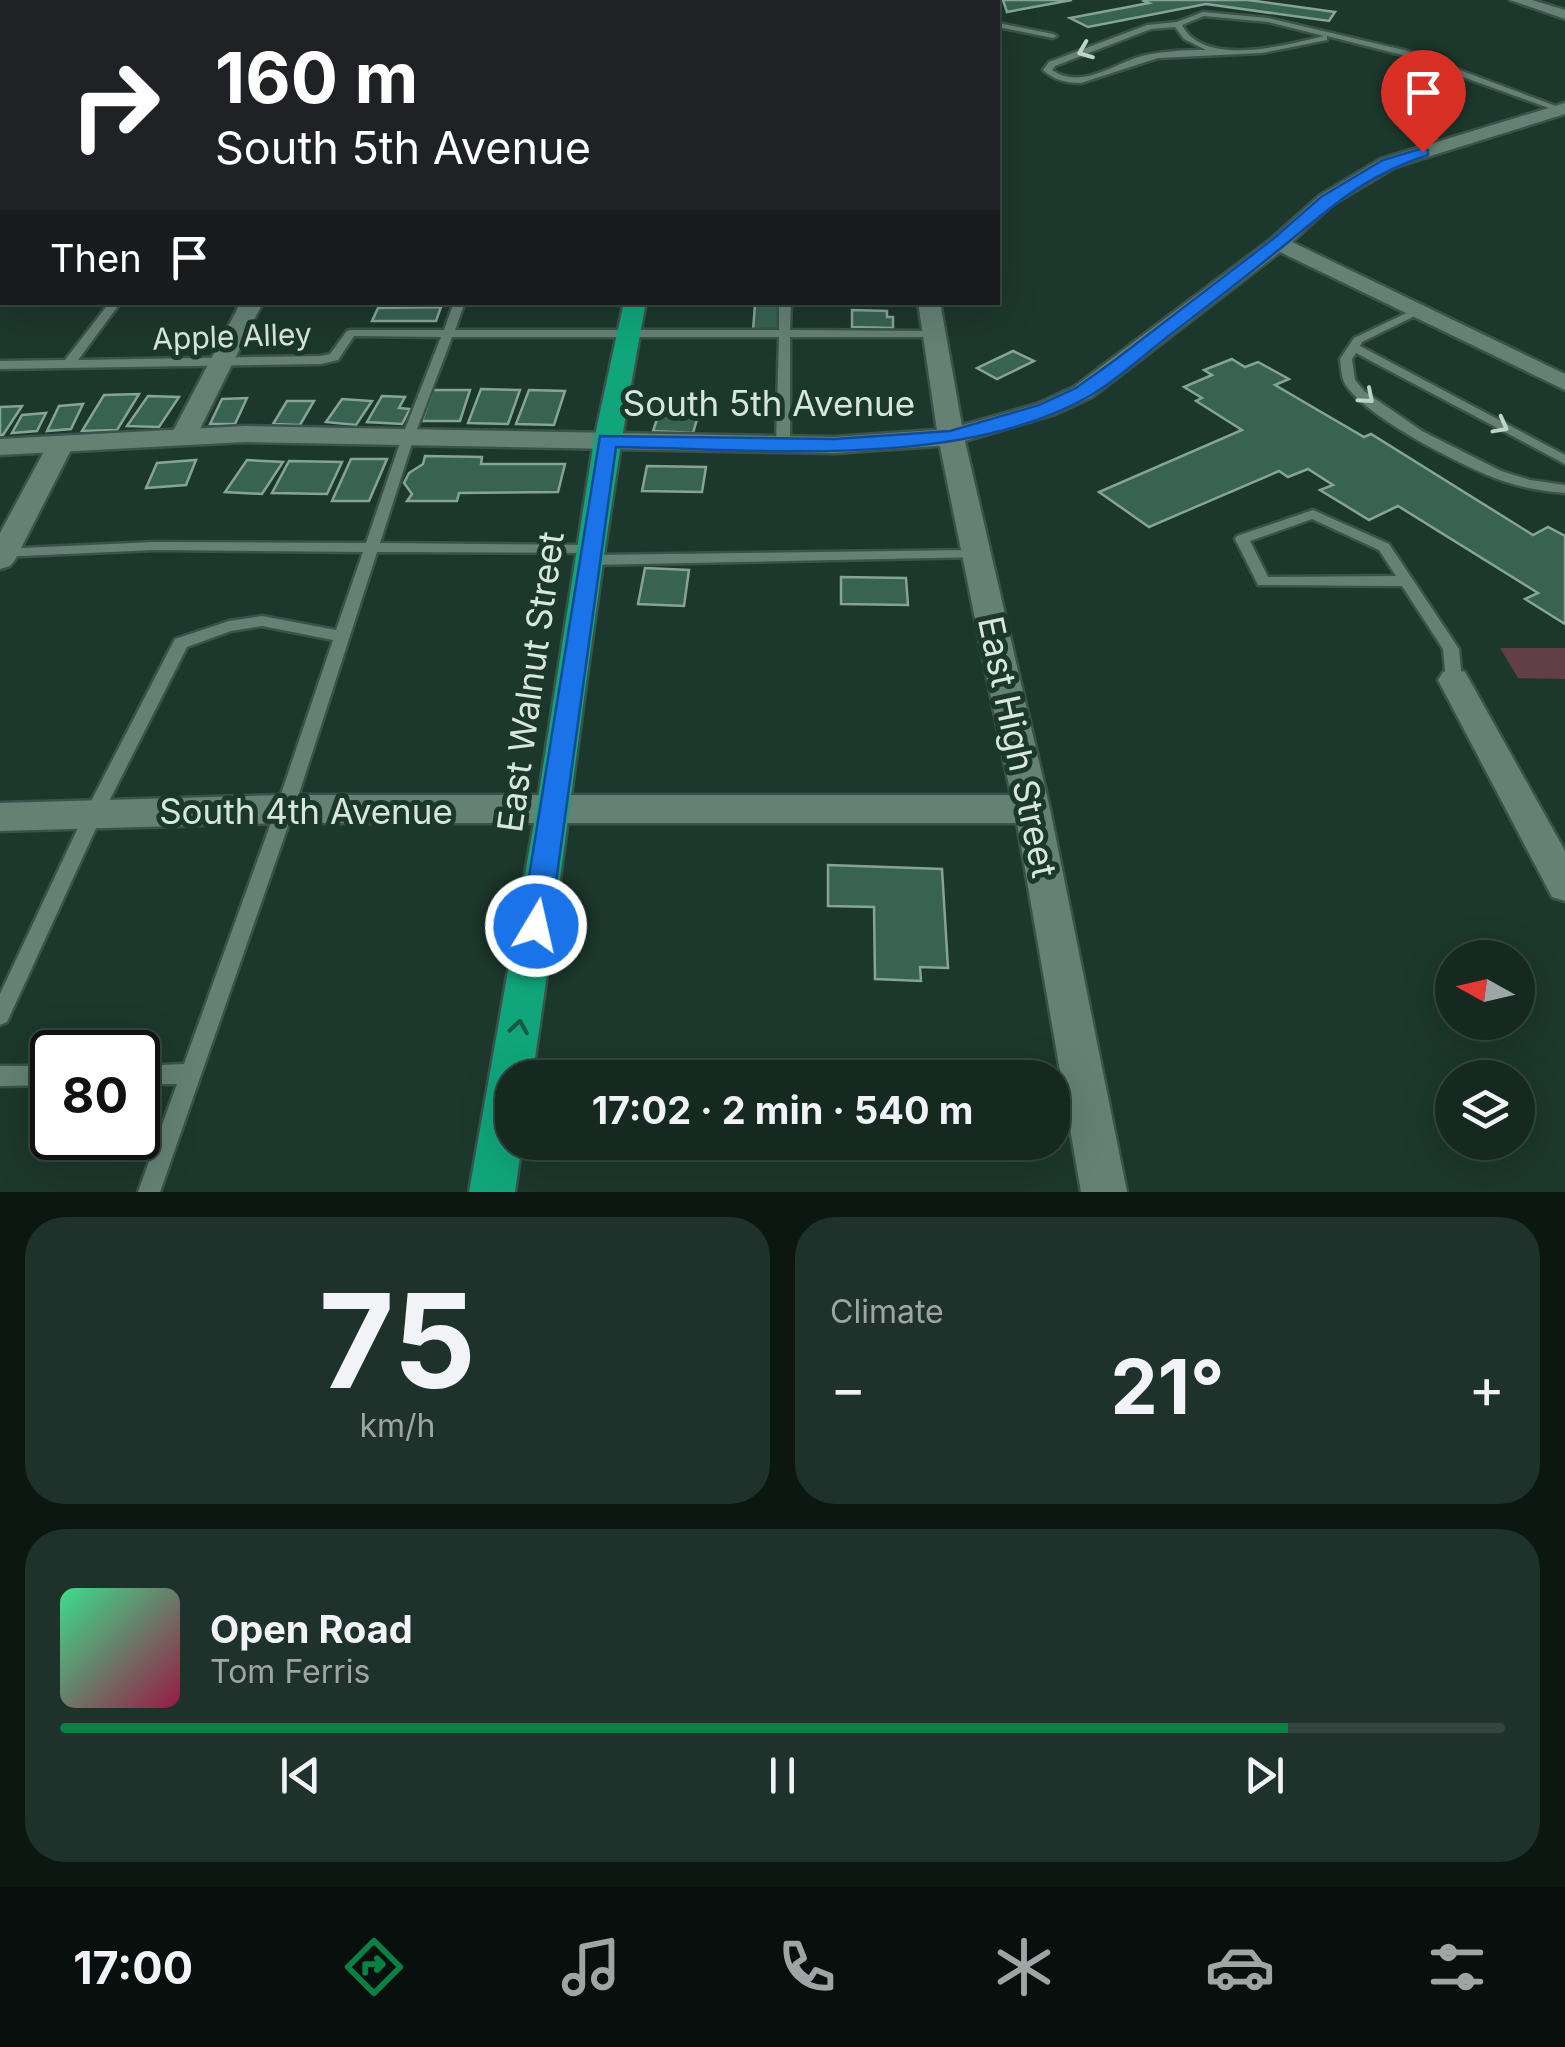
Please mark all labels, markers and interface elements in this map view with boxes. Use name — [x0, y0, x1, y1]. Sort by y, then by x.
text: 160 m — [215, 35, 418, 120]
icon: right — [50, 40, 180, 170]
one-way arrow — [1077, 40, 1094, 60]
pin — [1381, 50, 1466, 153]
icon: arrive — [1396, 65, 1451, 120]
text: South 5th Avenue — [215, 120, 591, 175]
icon: arrive — [162, 230, 217, 285]
text: Then — [50, 235, 142, 281]
street label: Apple Alley — [152, 315, 312, 357]
street label: South 5th Avenue — [623, 382, 915, 424]
one-way arrow — [1355, 385, 1374, 403]
one-way arrow — [1490, 414, 1508, 433]
street label: East Walnut Street — [488, 529, 572, 835]
street label: East High Street — [970, 612, 1066, 881]
street label: South 4th Avenue — [159, 790, 453, 832]
position arrow — [484, 874, 588, 978]
north arrow — [1435, 940, 1535, 1040]
map controls — [1435, 940, 1535, 1160]
one-way arrow — [508, 1018, 529, 1035]
speed limit sign: 80 — [30, 1030, 160, 1160]
button: layers — [1435, 1060, 1535, 1160]
text: 17:02 · 2 min · 540 m — [592, 1087, 973, 1133]
text: 75 — [319, 1262, 476, 1419]
text: Climate — [830, 1292, 944, 1331]
text: 21° — [1110, 1341, 1225, 1432]
text: − — [830, 1355, 866, 1421]
text: + — [1469, 1355, 1505, 1421]
text: km/h — [359, 1406, 436, 1445]
text: Open Road — [210, 1606, 413, 1652]
text: Tom Ferris — [210, 1652, 370, 1691]
icon: previous — [273, 1748, 328, 1803]
icon: pause — [755, 1748, 810, 1803]
icon: next — [1237, 1748, 1292, 1803]
icon: directions — [339, 1932, 409, 2002]
icon: music — [556, 1932, 626, 2002]
icon: phone — [772, 1932, 842, 2002]
icon: climate — [989, 1932, 1059, 2002]
icon: car — [1205, 1932, 1275, 2002]
icon: filters — [1422, 1932, 1492, 2002]
text: 17:00 — [73, 1940, 193, 1995]

